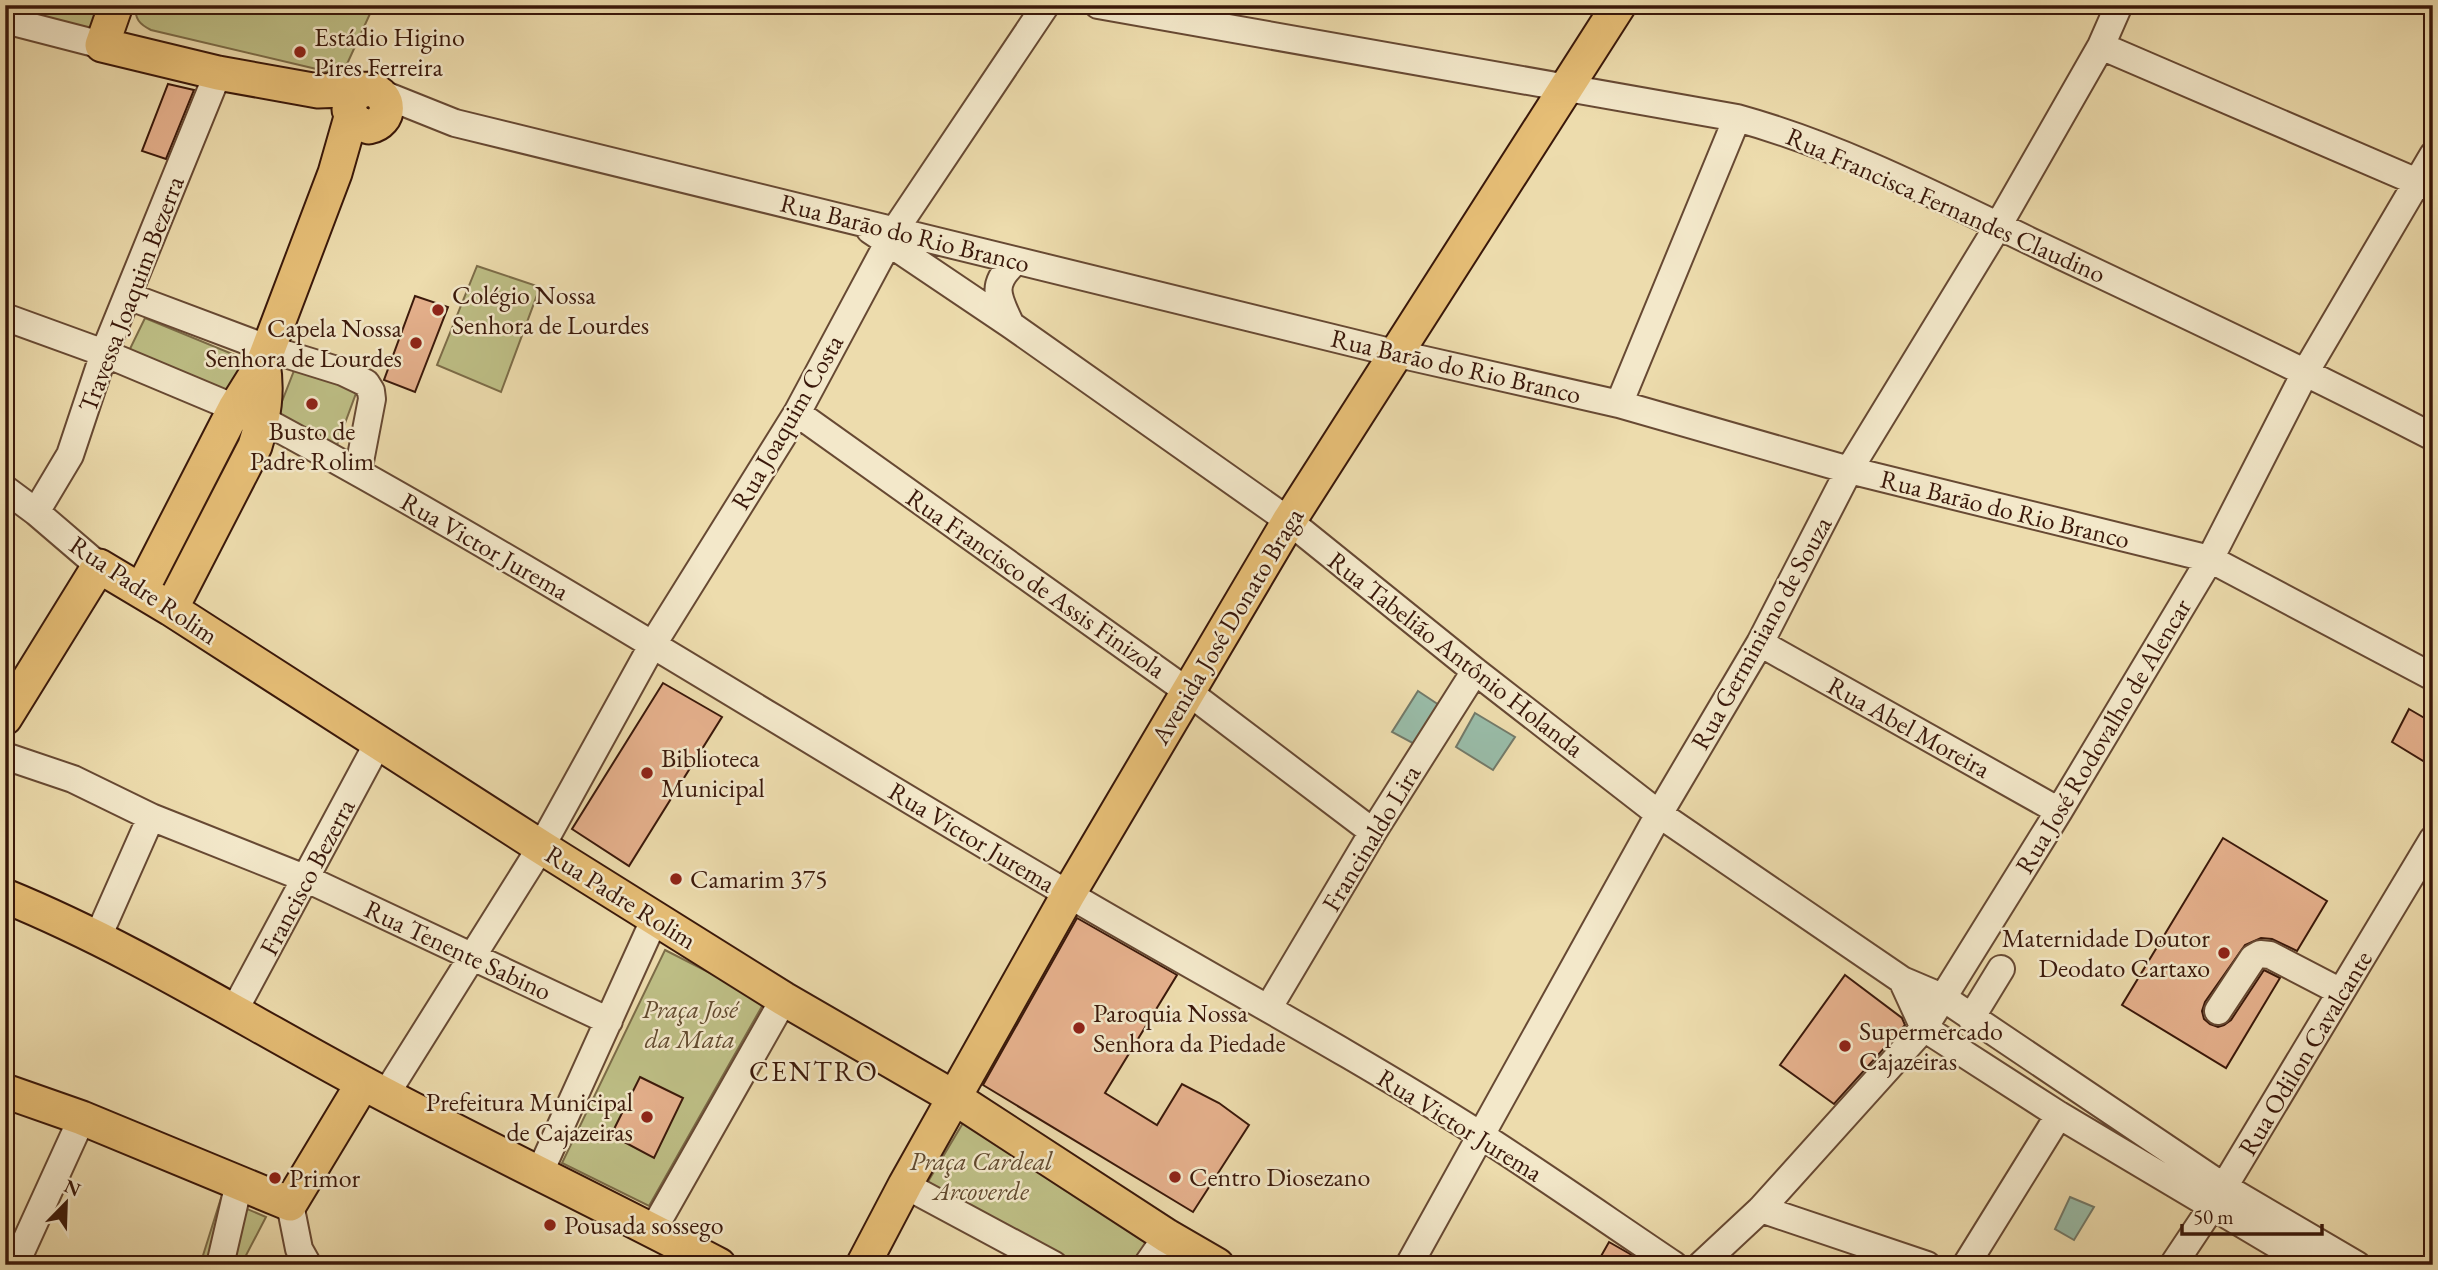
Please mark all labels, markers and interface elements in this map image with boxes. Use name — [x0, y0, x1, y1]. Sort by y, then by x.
place label: Estádio Higino Pires Ferreira — [314, 20, 465, 84]
marker: Estádio Higino Pires Ferreira — [292, 44, 308, 60]
street label: Rua Francisca Fernandes Claudino — [1781, 119, 2111, 291]
street label: Travessa Joaquim Bezerra — [70, 170, 192, 417]
street label: Rua Barāo do Rio Branco — [777, 186, 1033, 280]
place label: Colégio Nossa Senhora de Lourdes — [452, 278, 649, 342]
marker: Colégio Nossa Senhora de Lourdes — [430, 302, 446, 318]
place label: Capela Nossa Senhora de Lourdes — [205, 311, 403, 375]
street label: Rua Barāo do Rio Branco — [1328, 321, 1584, 411]
street label: Rua Joaquim Costa — [723, 328, 851, 516]
marker: Capela Nossa Senhora de Lourdes — [408, 335, 424, 351]
marker: Busto de Padre Rolim — [304, 396, 320, 412]
place label: Busto de Padre Rolim — [250, 414, 374, 478]
street label: Rua Barāo do Rio Branco — [1877, 462, 2133, 556]
street label: Rua Francisco de Assis Finizola — [900, 480, 1173, 686]
street label: Rua Victor Jurema — [395, 484, 576, 608]
street label: Avenida José Donato Braga — [1142, 501, 1311, 751]
street label: Rua Germiniano de Souza — [1683, 510, 1840, 756]
street label: Rua Padre Rolim — [63, 528, 225, 652]
street label: Rua Tabelião Antônio Holanda — [1321, 543, 1591, 765]
street label: Rua José Rodovalho de Alencar — [2007, 592, 2199, 880]
street label: Rua Abel Moreira — [1822, 668, 1997, 786]
place label: Biblioteca Municipal — [661, 741, 765, 805]
street label: Francinaldo Lira — [1314, 758, 1428, 918]
marker: Biblioteca Municipal — [639, 765, 655, 781]
street label: Rua Victor Jurema — [882, 774, 1062, 900]
street label: Francisco Bezerra — [251, 792, 363, 961]
street label: Rua Padre Rolim — [539, 837, 703, 957]
place label: Camarim 375 — [690, 862, 827, 896]
marker: Camarim 375 — [668, 871, 684, 887]
street label: Rua Tenente Sabino — [359, 892, 557, 1008]
place label: Maternidade Doutor Deodato Cartaxo — [2002, 921, 2210, 985]
street label: Rua Odilon Cavalcante — [2230, 944, 2380, 1162]
marker: Maternidade Doutor Deodato Cartaxo — [2216, 945, 2232, 961]
park label: Praça José da Mata — [642, 992, 740, 1056]
place label: Paroquia Nossa Senhora da Piedade — [1093, 996, 1286, 1060]
place label: Supermercado Cajazeiras — [1859, 1014, 2003, 1078]
marker: Paroquia Nossa Senhora da Piedade — [1071, 1020, 1087, 1036]
marker: Supermercado Cajazeiras — [1837, 1038, 1853, 1054]
district label: CENTRO — [749, 1053, 879, 1089]
street label: Rua Victor Jurema — [1371, 1061, 1550, 1190]
place label: Prefeitura Municipal de Cajazeiras — [426, 1085, 633, 1149]
marker: Prefeitura Municipal de Cajazeiras — [639, 1109, 655, 1125]
park label: Praça Cardeal Arcoverde — [910, 1144, 1053, 1208]
place label: Centro Diosezano — [1189, 1160, 1370, 1194]
place label: Primor — [289, 1161, 361, 1195]
north arrow — [32, 1168, 102, 1238]
marker: Centro Diosezano — [1167, 1169, 1183, 1185]
marker: Primor — [267, 1170, 283, 1186]
text: N — [60, 1173, 85, 1203]
scale bar — [2182, 1193, 2322, 1237]
text: 50 m — [2193, 1203, 2234, 1230]
place label: Pousada sossego — [564, 1208, 724, 1242]
marker: Pousada sossego — [542, 1217, 558, 1233]

